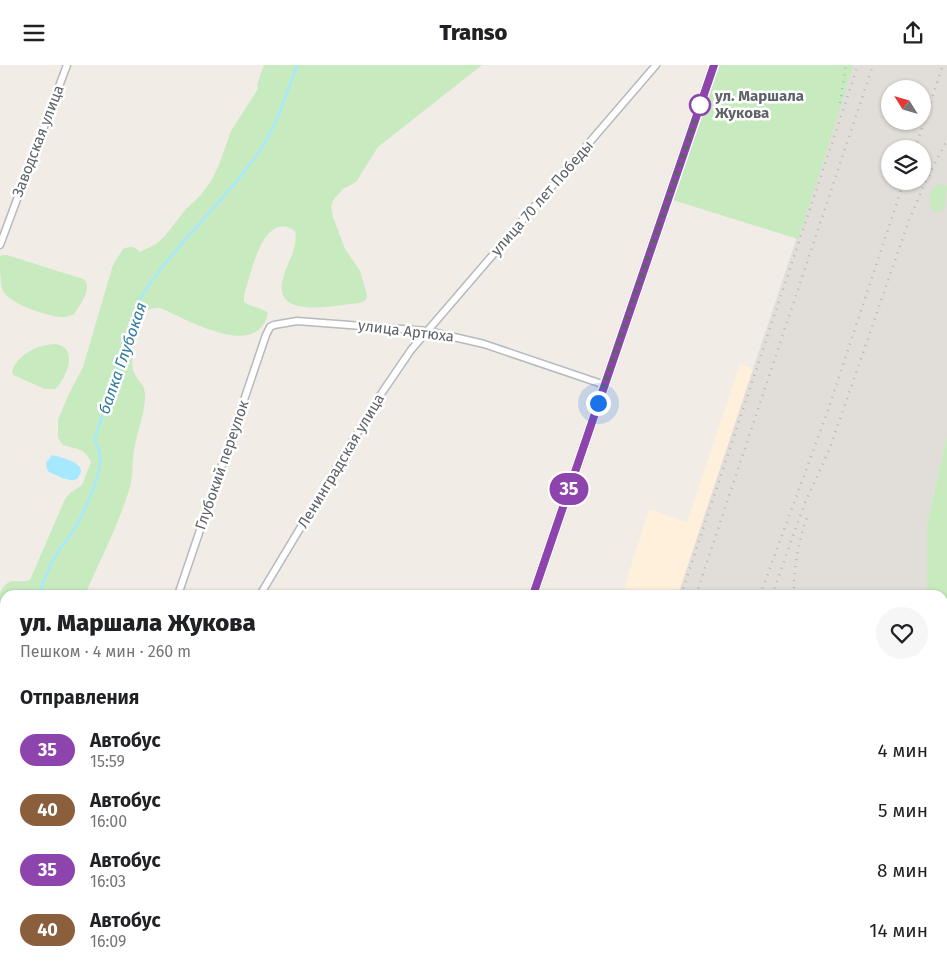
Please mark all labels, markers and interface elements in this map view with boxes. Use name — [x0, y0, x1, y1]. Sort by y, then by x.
icon: menu — [20, 19, 48, 47]
text: Transo — [440, 19, 507, 46]
icon: share — [899, 19, 927, 47]
north arrow — [881, 80, 931, 130]
map controls — [881, 80, 931, 190]
street label: Заводская улица — [8, 83, 68, 199]
place label: ул. Маршала Жукова — [714, 87, 804, 122]
marker: ул. Маршала Жукова — [689, 94, 711, 116]
street label: улица 70 лет Победы — [487, 137, 597, 259]
button: layers — [881, 140, 931, 190]
water label: балка Глубокая — [94, 300, 151, 417]
street label: улица Артюха — [357, 316, 455, 346]
street label: Ленинградская улица — [294, 391, 388, 531]
your location — [586, 391, 611, 416]
street label: Глубокий переулок — [191, 398, 253, 532]
line badge: 35 — [546, 473, 592, 505]
text: 35 — [559, 478, 579, 500]
button: heart — [876, 607, 928, 659]
text: ул. Маршала Жукова — [20, 609, 256, 637]
text: Пешком · 4 мин · 260 m — [20, 642, 191, 661]
text: Отправления — [20, 686, 139, 709]
text: Автобус — [90, 729, 161, 752]
text: 35 — [38, 739, 57, 761]
text: 4 мин — [877, 739, 928, 762]
text: 15:59 — [90, 752, 125, 771]
text: Автобус — [90, 789, 161, 812]
text: 40 — [37, 799, 58, 821]
text: 5 мин — [878, 799, 928, 822]
text: 16:00 — [90, 812, 127, 831]
text: Автобус — [90, 849, 161, 872]
text: 35 — [38, 859, 57, 881]
text: 8 мин — [877, 859, 928, 882]
text: 16:03 — [90, 872, 126, 891]
text: Автобус — [90, 909, 161, 932]
text: 40 — [37, 919, 58, 941]
text: 14 мин — [869, 919, 928, 942]
text: 16:09 — [90, 932, 126, 951]

